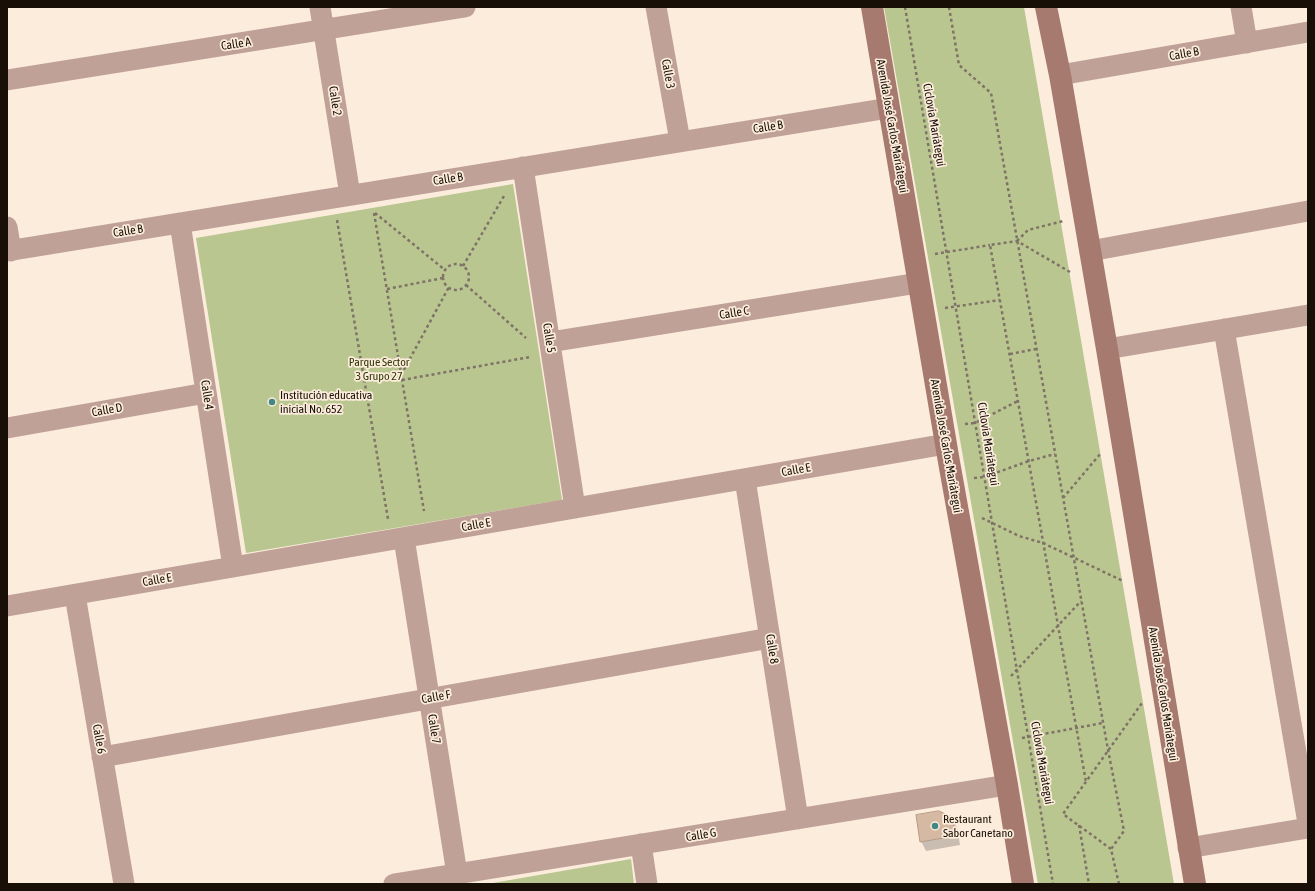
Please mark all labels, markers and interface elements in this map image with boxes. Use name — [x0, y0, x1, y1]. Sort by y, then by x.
street label: Calle A — [220, 35, 252, 53]
street label: Calle B — [1168, 44, 1200, 64]
street label: Calle 3 — [658, 58, 678, 90]
street label: Avenida José Carlos Mariátegui — [873, 58, 911, 194]
street label: Ciclovía Mariátegui — [920, 82, 948, 168]
street label: Calle 2 — [326, 85, 344, 117]
street label: Calle B — [752, 118, 784, 136]
street label: Calle B — [432, 170, 464, 188]
street label: Calle B — [112, 222, 144, 240]
street label: Calle C — [718, 304, 750, 322]
street label: Calle 5 — [540, 322, 558, 354]
park label: Parque Sector 3 Grupo 27 — [349, 355, 409, 383]
street label: Avenida José Carlos Mariátegui — [927, 378, 965, 514]
street label: Calle 4 — [198, 379, 216, 411]
place label: Institución educativa inicial No. 652 — [280, 388, 372, 416]
marker: Institución educativa inicial No. 652 — [267, 397, 277, 407]
street label: Calle D — [90, 400, 124, 420]
street label: Ciclovía Mariátegui — [974, 401, 1002, 487]
street label: Calle E — [780, 460, 812, 480]
street label: Calle E — [460, 515, 492, 535]
street label: Calle E — [141, 570, 173, 590]
street label: Avenida José Carlos Mariátegui — [1145, 626, 1181, 762]
street label: Calle 8 — [763, 633, 781, 665]
street label: Calle F — [420, 687, 452, 707]
street label: Calle 7 — [425, 713, 443, 745]
street label: Ciclovía Mariátegui — [1028, 720, 1056, 806]
street label: Calle 6 — [89, 723, 109, 755]
place label: Restaurant Sabor Canetano — [943, 812, 1013, 840]
marker: Restaurant Sabor Canetano — [930, 821, 940, 831]
street label: Calle G — [685, 825, 717, 845]

